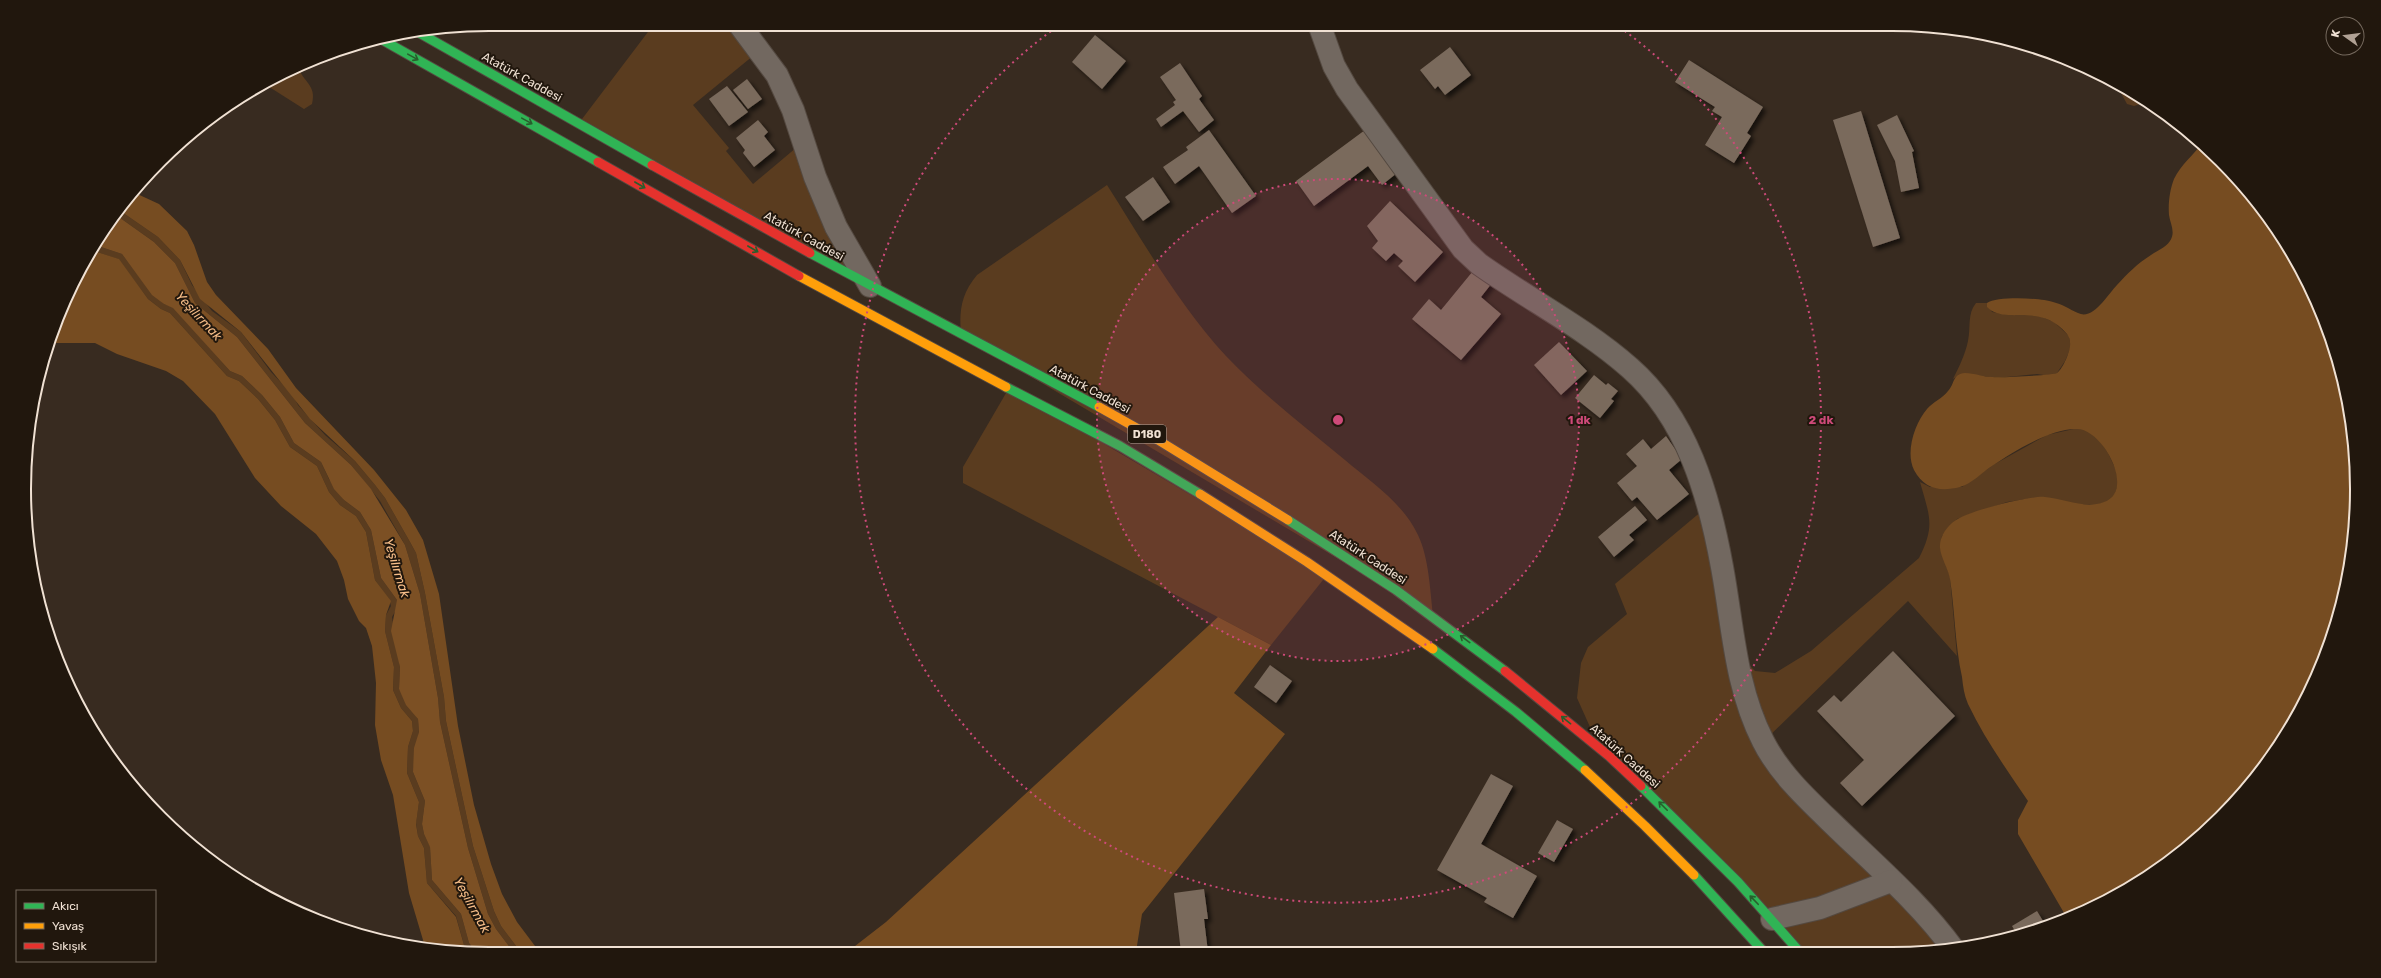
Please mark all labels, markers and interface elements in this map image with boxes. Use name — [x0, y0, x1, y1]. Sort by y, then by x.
north arrow — [2325, 16, 2365, 56]
text: K — [2329, 28, 2343, 39]
street label: Atatürk Caddesi — [480, 49, 564, 105]
one-way arrow — [407, 54, 419, 62]
one-way arrow — [521, 117, 533, 125]
one-way arrow — [634, 181, 646, 189]
street label: Atatürk Caddesi — [762, 208, 846, 264]
one-way arrow — [747, 245, 759, 253]
water label: Yeşilırmak — [173, 288, 226, 344]
street label: Atatürk Caddesi — [1047, 362, 1133, 416]
centre of rings — [1331, 413, 1345, 427]
text: 1 dk — [1567, 413, 1591, 427]
text: 2 dk — [1809, 413, 1833, 427]
road number: D180 — [1128, 425, 1166, 443]
street label: Atatürk Caddesi — [1327, 527, 1409, 587]
water label: Yeşilırmak — [381, 536, 413, 600]
one-way arrow — [1459, 635, 1470, 643]
one-way arrow — [1561, 715, 1572, 724]
street label: Atatürk Caddesi — [1587, 721, 1663, 791]
one-way arrow — [1658, 801, 1668, 811]
water label: Yeşilırmak — [451, 874, 494, 936]
legend — [16, 890, 156, 962]
one-way arrow — [1749, 895, 1759, 905]
text: Akıcı — [52, 899, 79, 913]
text: Yavaş — [52, 919, 84, 933]
text: Sıkışık — [52, 939, 87, 953]

